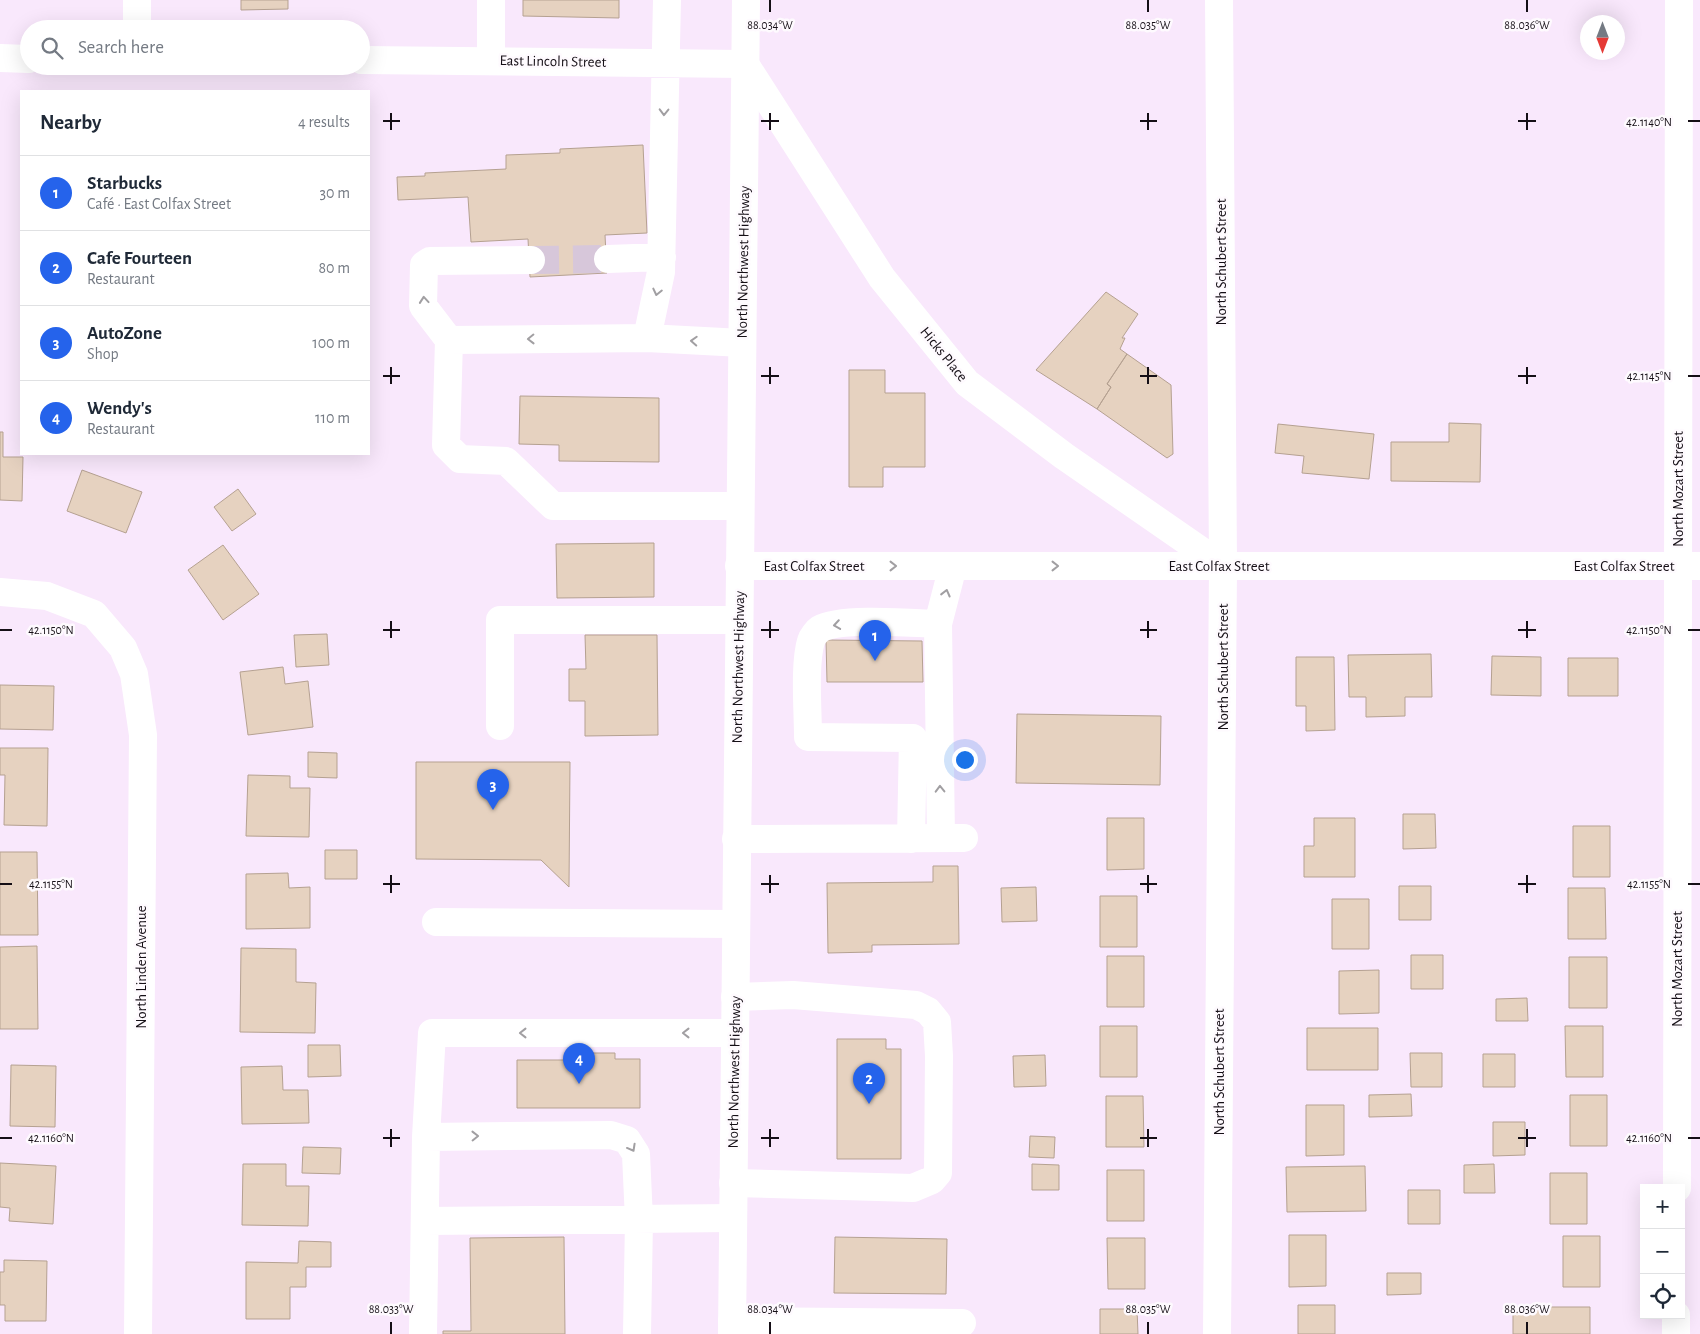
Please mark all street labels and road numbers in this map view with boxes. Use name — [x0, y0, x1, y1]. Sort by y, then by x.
street label: East Lincoln Street — [500, 53, 607, 70]
street label: North Northwest Highway — [735, 185, 752, 338]
street label: North Schubert Street — [1214, 198, 1229, 326]
street label: Hicks Place — [917, 324, 970, 385]
street label: North Mozart Street — [1671, 431, 1686, 547]
street label: East Colfax Street — [764, 559, 865, 574]
street label: East Colfax Street — [1169, 559, 1270, 574]
street label: East Colfax Street — [1574, 559, 1675, 574]
street label: North Northwest Highway — [730, 590, 747, 743]
street label: North Schubert Street — [1216, 603, 1231, 731]
street label: North Linden Avenue — [134, 905, 149, 1029]
street label: North Mozart Street — [1670, 911, 1685, 1027]
street label: North Northwest Highway — [726, 995, 743, 1148]
street label: North Schubert Street — [1212, 1008, 1227, 1136]

